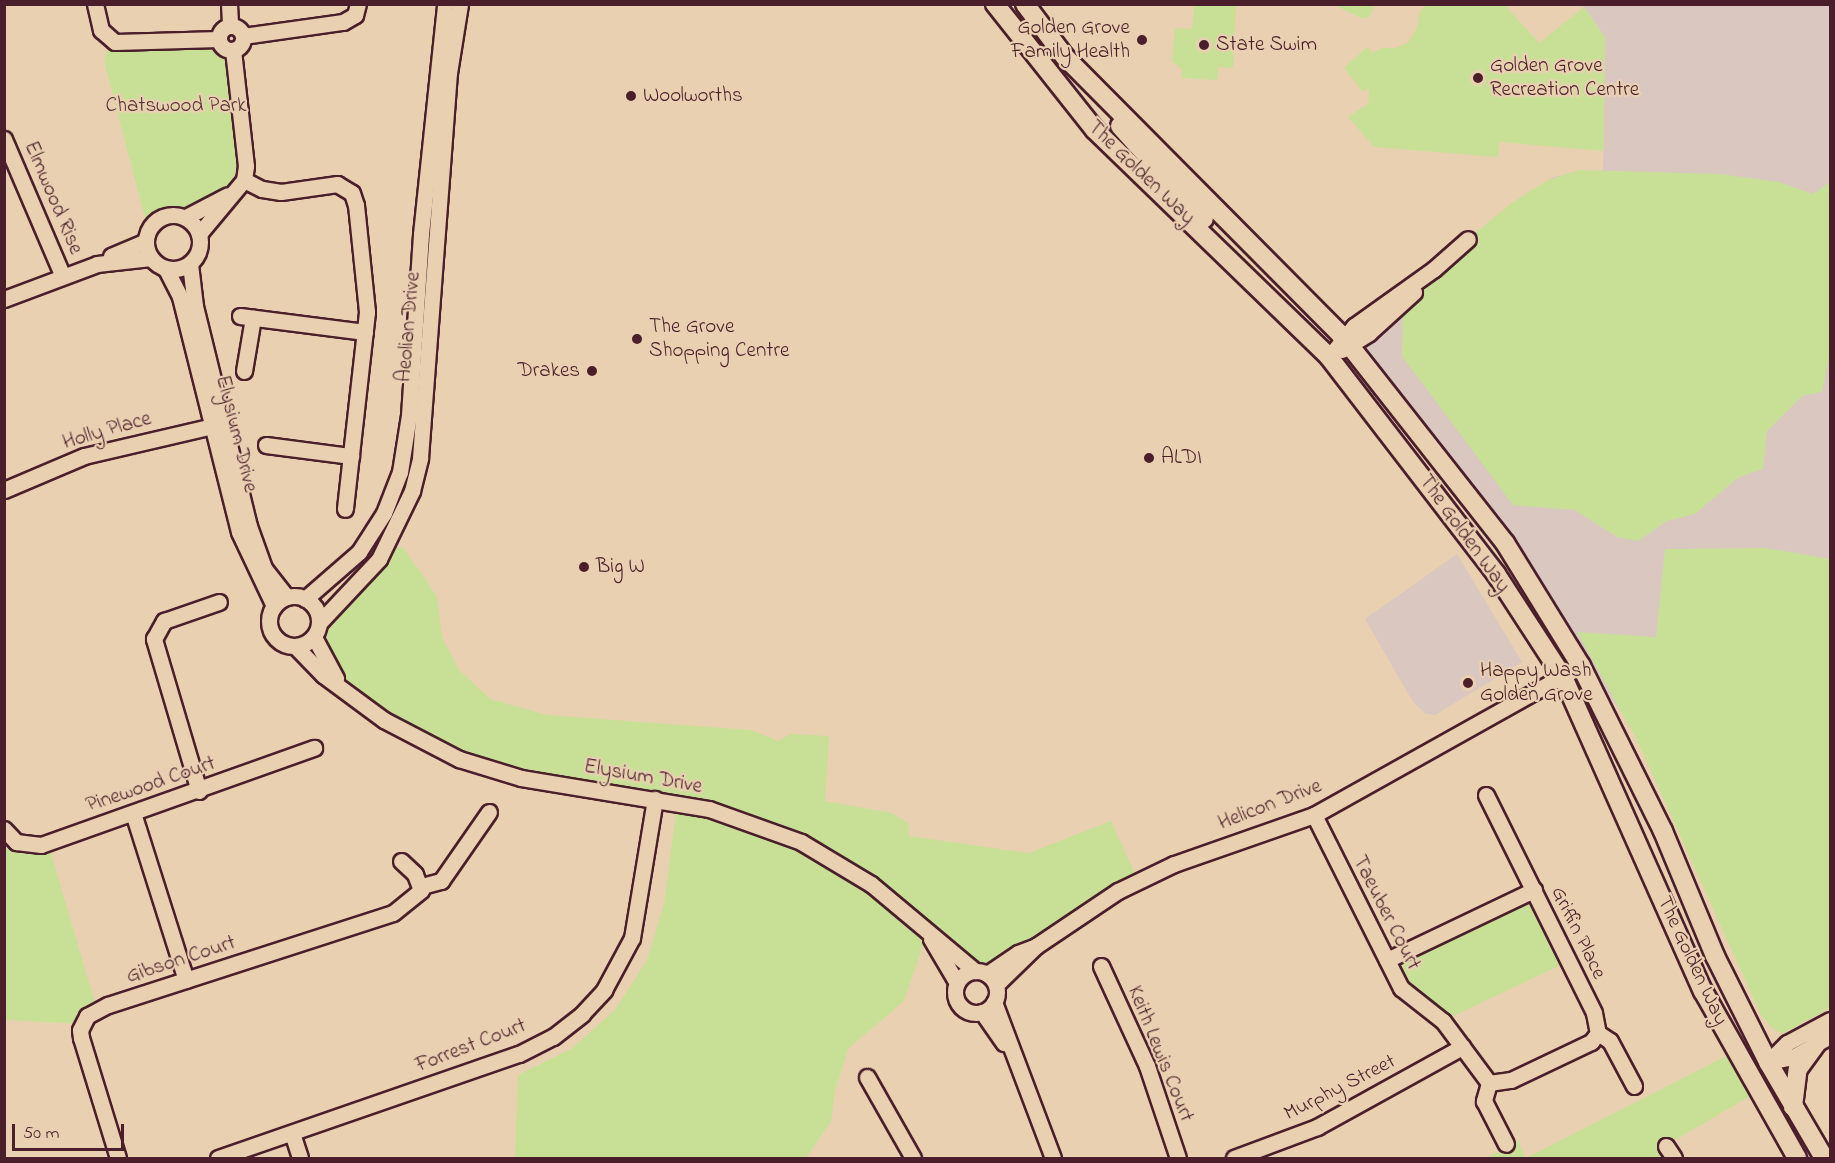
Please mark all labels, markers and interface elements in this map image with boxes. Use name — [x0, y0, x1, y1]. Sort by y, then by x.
place label: Golden Grove Family Health — [1011, 15, 1130, 65]
place label: State Swim — [1216, 32, 1317, 58]
marker: Golden Grove Family Health — [1135, 33, 1149, 47]
marker: State Swim — [1197, 38, 1211, 52]
place label: Golden Grove Recreation Centre — [1490, 53, 1639, 103]
marker: Golden Grove Recreation Centre — [1471, 71, 1485, 85]
place label: Woolworths — [643, 83, 743, 109]
marker: Woolworths — [624, 89, 638, 103]
park label: Chatswood Park — [106, 93, 246, 119]
street label: The Golden Way — [1082, 115, 1200, 231]
street label: Elmwood Rise — [18, 138, 88, 258]
street label: Aeolian Drive — [392, 271, 426, 383]
place label: The Grove Shopping Centre — [649, 314, 789, 364]
marker: The Grove Shopping Centre — [630, 332, 644, 346]
place label: Drakes — [517, 358, 580, 384]
marker: Drakes — [585, 364, 599, 378]
street label: Elysium Drive — [209, 373, 263, 495]
street label: Holly Place — [60, 406, 154, 456]
place label: ALDI — [1161, 445, 1202, 471]
marker: ALDI — [1142, 451, 1156, 465]
street label: The Golden Way — [1413, 470, 1515, 598]
place label: Big W — [596, 554, 645, 580]
marker: Big W — [577, 560, 591, 574]
place label: Happy Wash Golden Grove — [1480, 658, 1593, 708]
marker: Happy Wash Golden Grove — [1461, 676, 1475, 690]
street label: Pinewood Court — [83, 751, 219, 819]
street label: Elysium Drive — [582, 754, 704, 800]
street label: Helicon Drive — [1215, 774, 1325, 836]
street label: Taeuber Court — [1346, 852, 1426, 974]
street label: Griffin Place — [1545, 883, 1611, 983]
street label: The Golden Way — [1651, 892, 1733, 1030]
street label: Gibson Court — [123, 931, 239, 989]
street label: Keith Lewis Court — [1121, 982, 1199, 1126]
street label: Forrest Court — [412, 1013, 530, 1079]
street label: Murphy Street — [1280, 1049, 1400, 1127]
scale bar — [15, 1112, 128, 1150]
text: 50 m — [23, 1121, 60, 1147]

